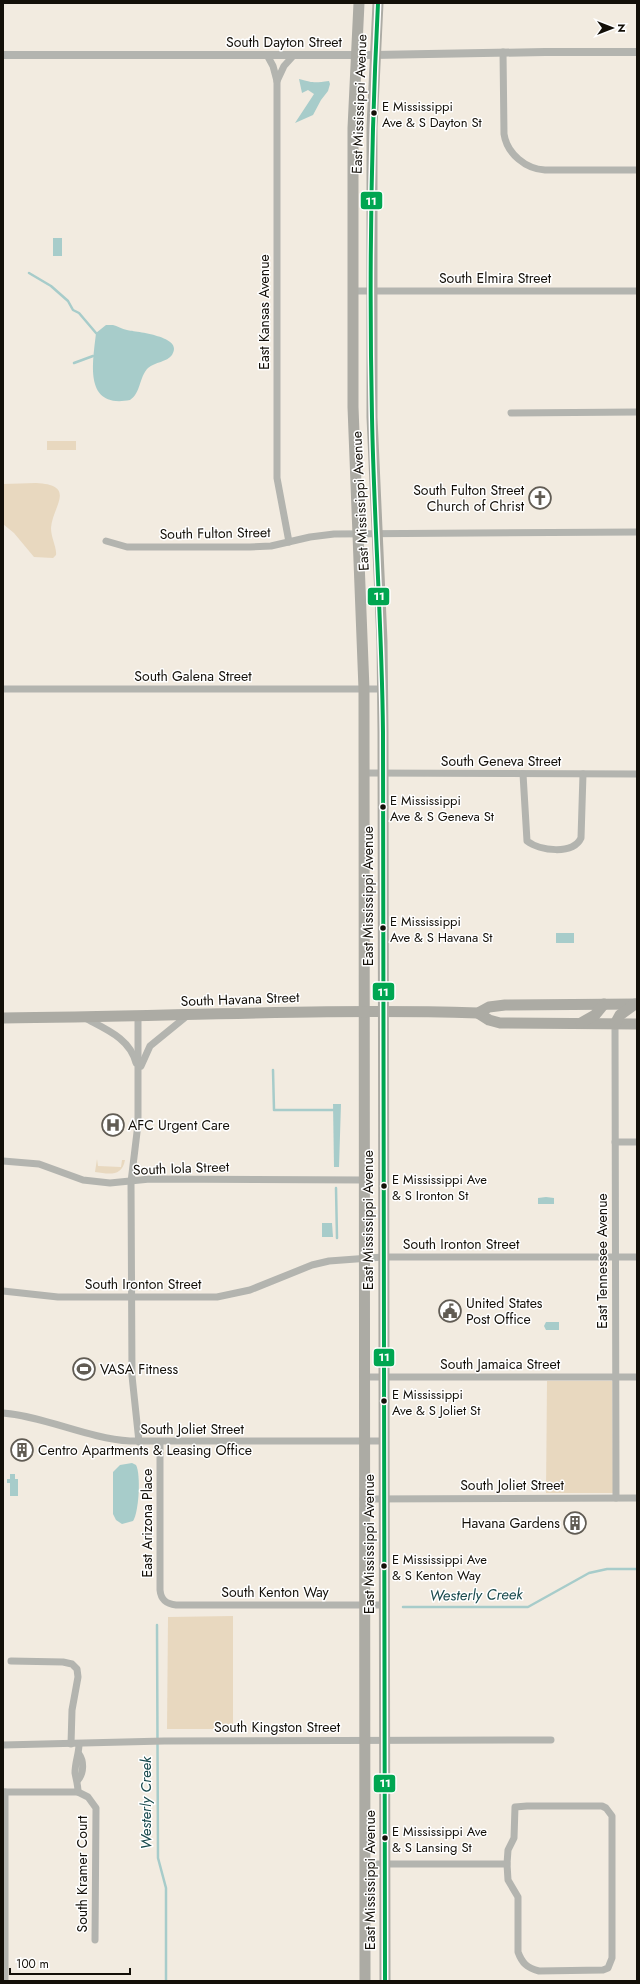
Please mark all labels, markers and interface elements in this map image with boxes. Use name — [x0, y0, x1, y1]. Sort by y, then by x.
north arrow — [592, 8, 632, 48]
text: N — [614, 24, 630, 32]
street label: South Dayton Street — [226, 32, 343, 52]
street label: East Mississippi Avenue — [347, 34, 371, 174]
place label: E Mississippi Ave & S Dayton St — [382, 97, 483, 132]
marker: E Mississippi Ave & S Dayton St — [369, 108, 379, 118]
line badge: 11 — [360, 191, 383, 210]
text: 11 — [365, 193, 377, 209]
street label: East Kansas Avenue — [254, 254, 274, 370]
street label: South Elmira Street — [439, 268, 552, 288]
street label: East Mississippi Avenue — [346, 431, 374, 571]
place label: South Fulton Street Church of Christ — [413, 480, 525, 516]
church icon: South Fulton Street Church of Christ — [527, 485, 553, 511]
street label: South Fulton Street — [159, 522, 271, 544]
line badge: 11 — [367, 587, 390, 606]
text: 11 — [373, 588, 385, 604]
street label: South Galena Street — [134, 666, 252, 686]
street label: South Geneva Street — [441, 751, 562, 771]
place label: E Mississippi Ave & S Geneva St — [390, 791, 495, 826]
marker: E Mississippi Ave & S Geneva St — [378, 802, 388, 812]
street label: East Mississippi Avenue — [358, 826, 378, 966]
place label: E Mississippi Ave & S Havana St — [390, 912, 493, 947]
marker: E Mississippi Ave & S Havana St — [378, 923, 388, 933]
line badge: 11 — [372, 982, 395, 1001]
text: 11 — [377, 984, 389, 1000]
street label: South Havana Street — [180, 987, 300, 1011]
hospital icon: AFC Urgent Care — [100, 1112, 126, 1138]
place label: AFC Urgent Care — [128, 1115, 230, 1135]
street label: East Mississippi Avenue — [358, 1150, 378, 1290]
street label: South Iola Street — [133, 1156, 230, 1180]
place label: E Mississippi Ave & S Ironton St — [392, 1170, 487, 1205]
marker: E Mississippi Ave & S Ironton St — [379, 1181, 389, 1191]
street label: East Tennessee Avenue — [592, 1193, 612, 1329]
street label: South Ironton Street — [403, 1234, 520, 1254]
street label: South Ironton Street — [85, 1274, 202, 1294]
place label: United States Post Office — [466, 1293, 543, 1329]
public building icon: United States Post Office — [437, 1298, 463, 1324]
line badge: 11 — [373, 1348, 395, 1367]
text: 11 — [378, 1349, 390, 1365]
street label: South Jamaica Street — [440, 1354, 561, 1374]
sports icon: VASA Fitness — [71, 1356, 97, 1382]
place label: VASA Fitness — [100, 1359, 178, 1379]
place label: E Mississippi Ave & S Joliet St — [392, 1385, 481, 1420]
marker: E Mississippi Ave & S Joliet St — [379, 1396, 389, 1406]
street label: South Joliet Street — [140, 1419, 244, 1439]
building icon: Centro Apartments & Leasing Office — [9, 1437, 35, 1463]
place label: Centro Apartments & Leasing Office — [38, 1440, 252, 1460]
street label: East Arizona Place — [137, 1468, 157, 1578]
street label: East Mississippi Avenue — [359, 1474, 379, 1614]
street label: South Joliet Street — [460, 1475, 564, 1495]
building icon: Havana Gardens — [562, 1510, 588, 1536]
place label: Havana Gardens — [462, 1513, 560, 1533]
place label: E Mississippi Ave & S Kenton Way — [392, 1550, 487, 1585]
marker: E Mississippi Ave & S Kenton Way — [379, 1561, 389, 1571]
street label: South Kenton Way — [221, 1582, 330, 1602]
water label: Westerly Creek — [429, 1583, 523, 1607]
street label: South Kingston Street — [214, 1717, 341, 1737]
water label: Westerly Creek — [135, 1756, 157, 1850]
line badge: 11 — [373, 1774, 396, 1793]
text: 11 — [379, 1775, 391, 1791]
street label: East Mississippi Avenue — [360, 1810, 380, 1950]
street label: South Kramer Court — [72, 1815, 92, 1932]
place label: E Mississippi Ave & S Lansing St — [392, 1822, 487, 1857]
marker: E Mississippi Ave & S Lansing St — [380, 1833, 390, 1843]
scale bar — [10, 1950, 130, 1976]
text: 100 m — [16, 1955, 49, 1973]

